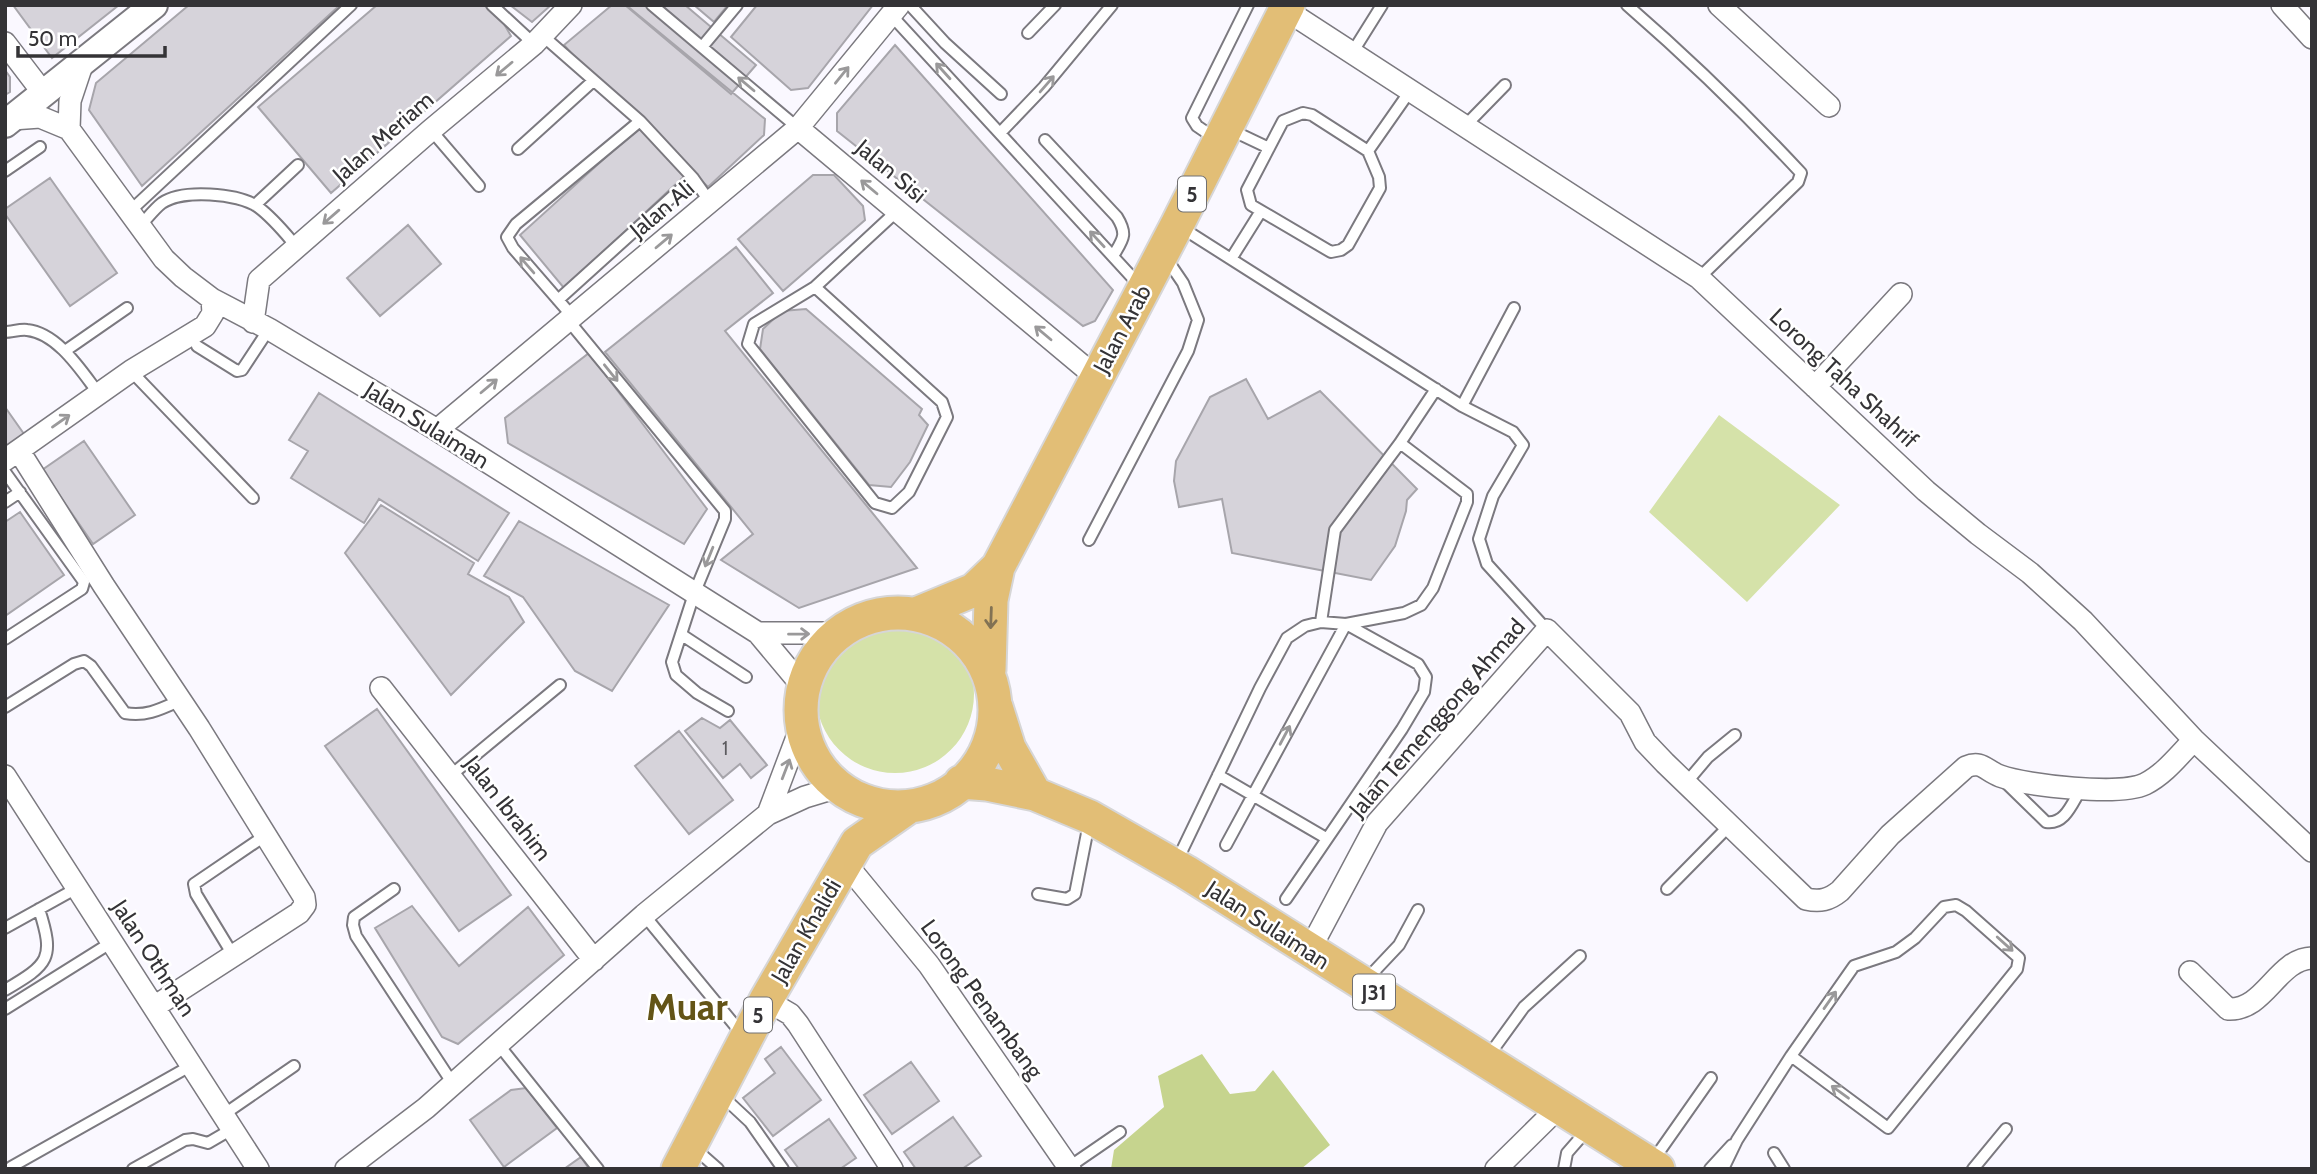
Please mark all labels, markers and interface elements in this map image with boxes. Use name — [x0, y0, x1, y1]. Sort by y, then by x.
scale bar — [18, 14, 164, 58]
text: 50 m — [28, 26, 77, 51]
one-way arrow — [495, 61, 513, 77]
one-way arrow — [935, 62, 951, 80]
one-way arrow — [834, 67, 849, 85]
one-way arrow — [1039, 75, 1055, 93]
one-way arrow — [737, 76, 755, 92]
street label: Jalan Meriam — [326, 86, 439, 189]
street label: Jalan Sisi — [849, 133, 932, 209]
street label: Jalan Ali — [623, 174, 700, 245]
road number: 5 — [1178, 176, 1206, 212]
one-way arrow — [860, 179, 878, 195]
one-way arrow — [322, 208, 340, 224]
one-way arrow — [1089, 230, 1105, 248]
one-way arrow — [655, 233, 673, 249]
one-way arrow — [519, 256, 535, 274]
street label: Jalan Arab — [1087, 280, 1157, 379]
street label: Lorong Taha Shahrif — [1764, 302, 1924, 454]
one-way arrow — [1035, 326, 1053, 341]
one-way arrow — [603, 363, 619, 381]
street label: Jalan Sulaiman — [359, 375, 495, 474]
one-way arrow — [480, 378, 498, 394]
one-way arrow — [51, 414, 70, 428]
one-way arrow — [702, 545, 715, 567]
one-way arrow — [984, 606, 998, 629]
street label: Jalan Temenggong Ahmad — [1343, 613, 1531, 824]
one-way arrow — [787, 627, 810, 641]
one-way arrow — [1279, 726, 1293, 746]
house number: 1 — [722, 737, 728, 760]
street label: Jalan Ibrahim — [458, 749, 558, 866]
one-way arrow — [780, 759, 793, 781]
street label: Jalan Khalidi — [764, 874, 847, 989]
street label: Jalan Sulaiman — [1200, 874, 1335, 975]
street label: Jalan Othman — [105, 894, 202, 1021]
street label: Lorong Penambang — [915, 914, 1049, 1084]
one-way arrow — [1996, 936, 2014, 952]
road number: J31 — [1353, 974, 1395, 1010]
district label: Muar — [646, 984, 729, 1029]
one-way arrow — [1823, 991, 1837, 1010]
road number: 5 — [744, 998, 772, 1032]
one-way arrow — [1831, 1085, 1850, 1099]

